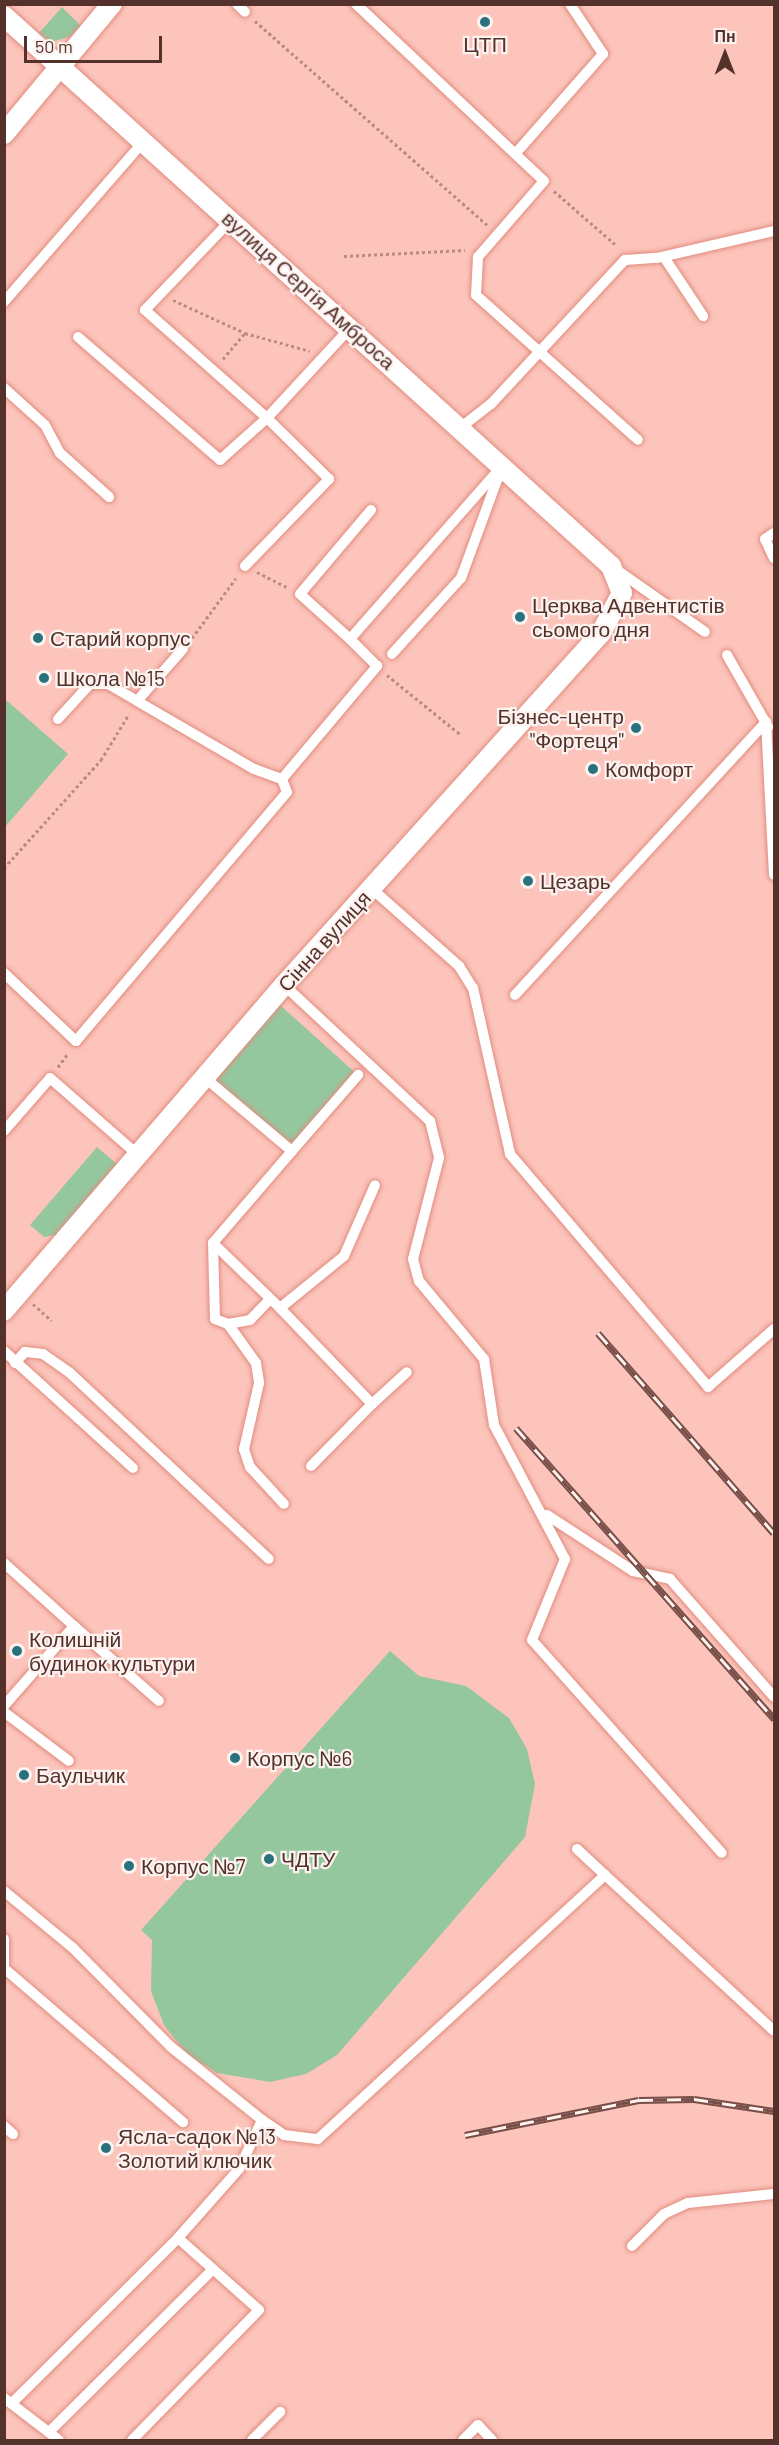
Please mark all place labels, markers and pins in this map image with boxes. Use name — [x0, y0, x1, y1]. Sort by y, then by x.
marker: ЦТП — [478, 15, 492, 29]
place label: ЦТП — [463, 31, 507, 57]
place label: Церква Адвентистів сьомого дня — [532, 592, 725, 642]
marker: Церква Адвентистів сьомого дня — [513, 610, 527, 624]
place label: Старий корпус — [50, 625, 190, 651]
marker: Старий корпус — [31, 631, 45, 645]
place label: Школа №15 — [56, 665, 165, 691]
marker: Школа №15 — [37, 671, 51, 685]
place label: Бізнес-центр "Фортеця" — [498, 703, 624, 753]
marker: Бізнес-центр "Фортеця" — [629, 721, 643, 735]
place label: Комфорт — [605, 756, 693, 782]
marker: Комфорт — [586, 762, 600, 776]
place label: Цезарь — [540, 868, 611, 894]
marker: Цезарь — [521, 874, 535, 888]
place label: Колишній будинок культури — [29, 1626, 196, 1676]
marker: Колишній будинок культури — [10, 1644, 24, 1658]
place label: Корпус №6 — [247, 1745, 352, 1771]
marker: Корпус №6 — [228, 1751, 242, 1765]
place label: Баульчик — [36, 1762, 125, 1788]
marker: Баульчик — [17, 1768, 31, 1782]
place label: ЧДТУ — [281, 1846, 335, 1872]
marker: ЧДТУ — [262, 1852, 276, 1866]
place label: Корпус №7 — [141, 1853, 245, 1879]
marker: Корпус №7 — [122, 1859, 136, 1873]
place label: Ясла-садок №13 Золотий ключик — [118, 2123, 276, 2173]
marker: Ясла-садок №13 Золотий ключик — [99, 2141, 113, 2155]

